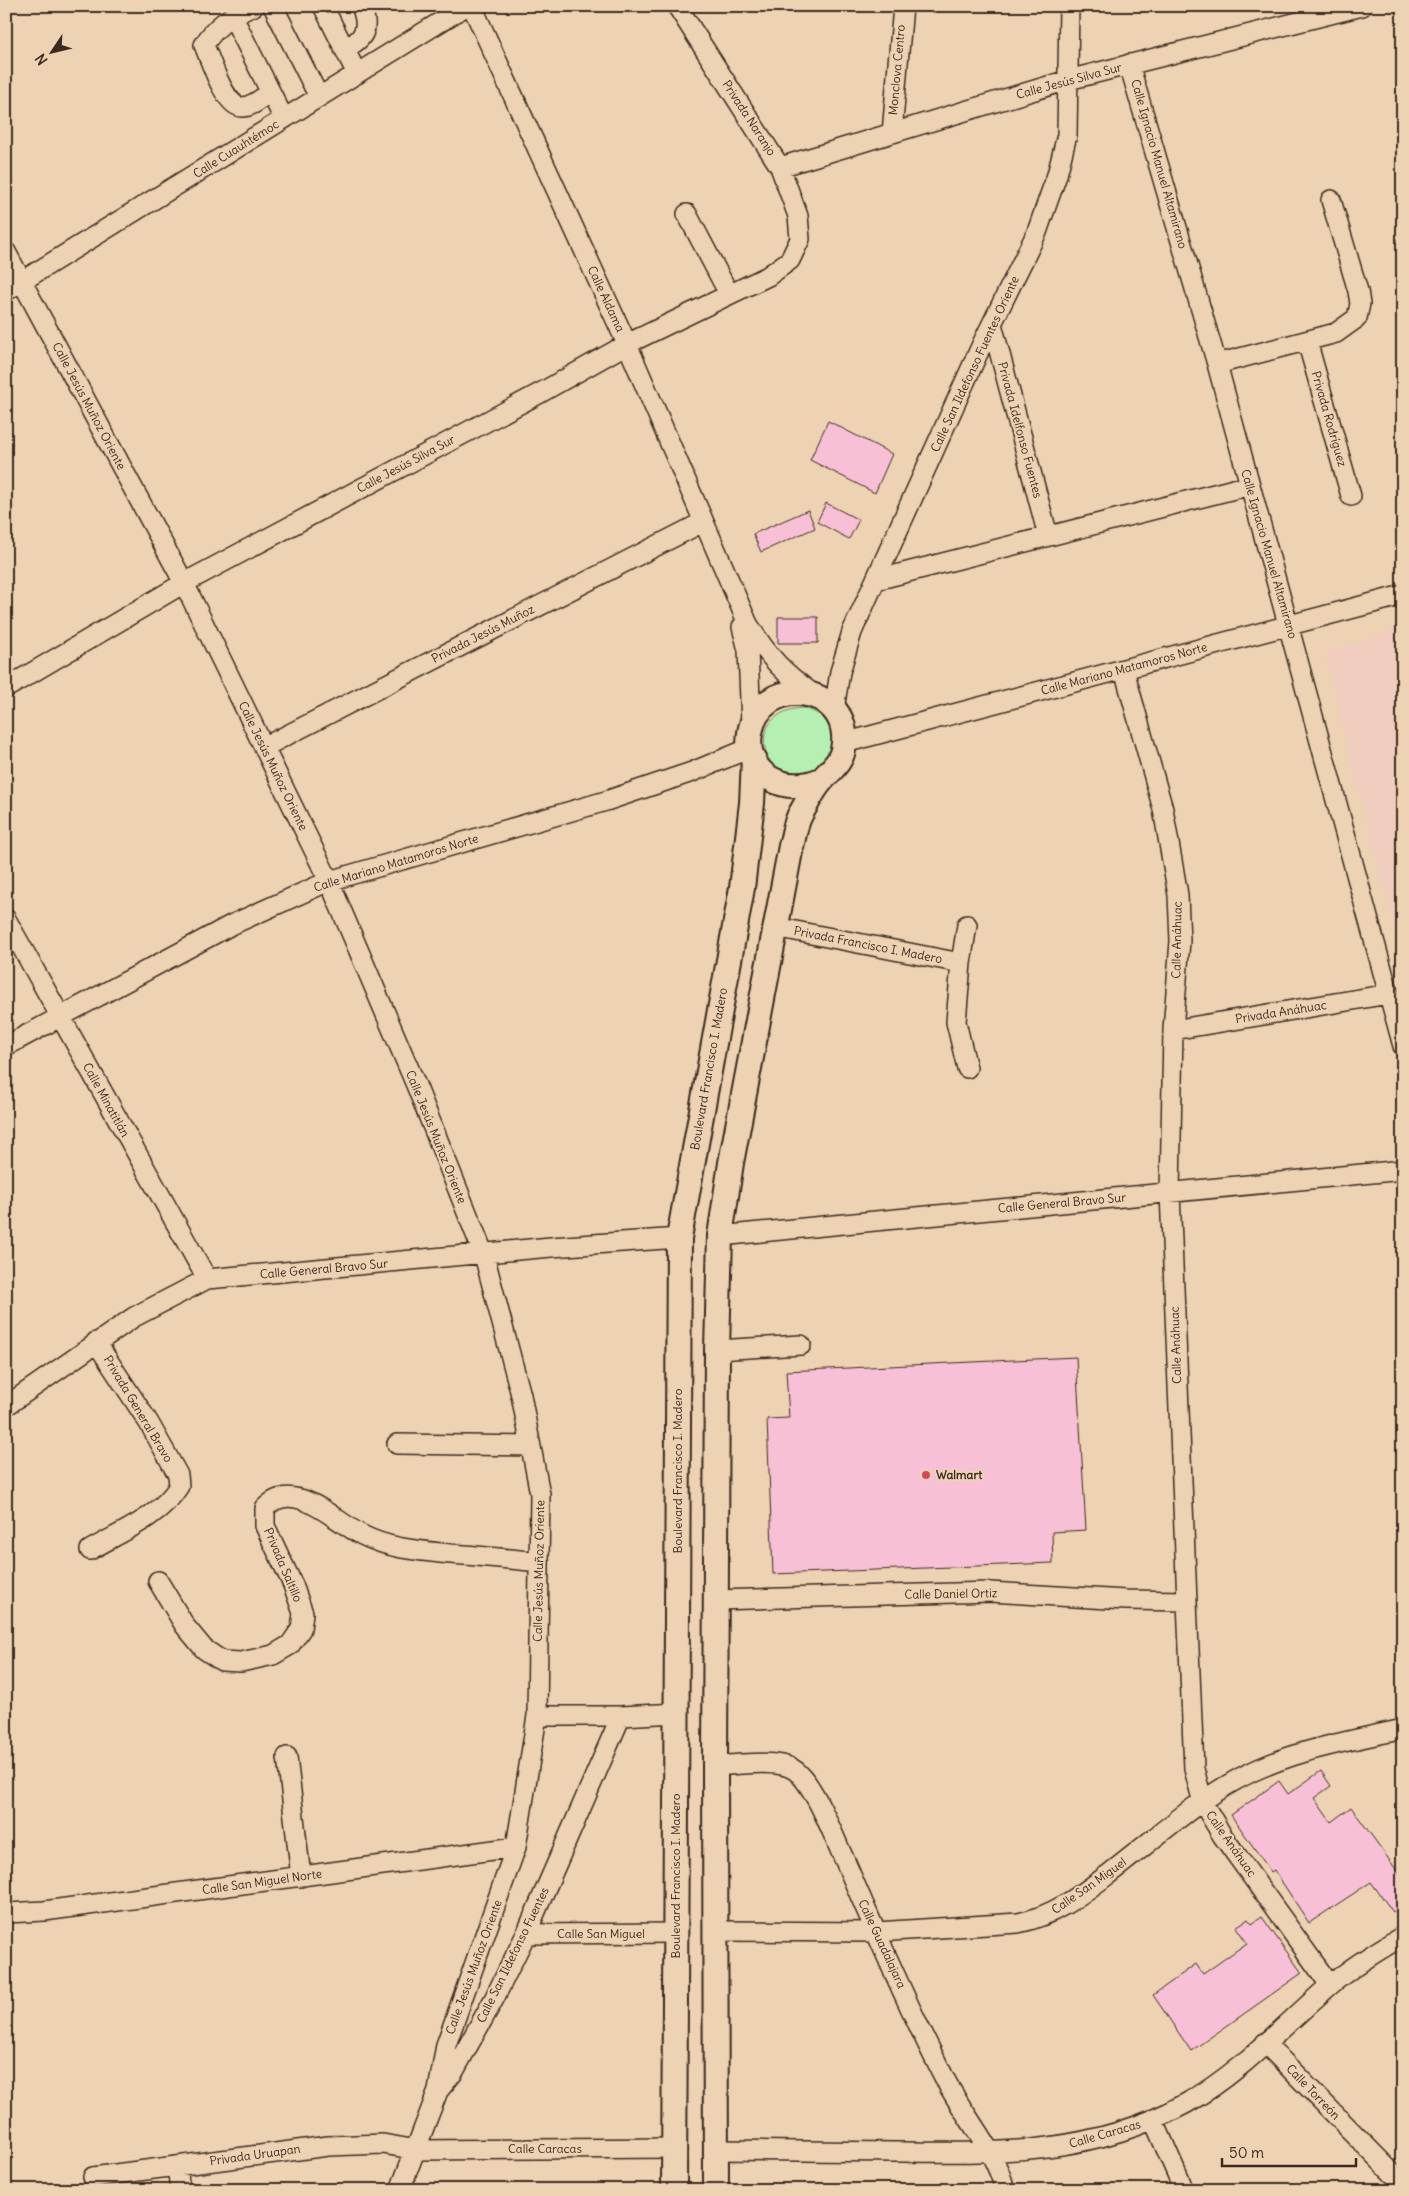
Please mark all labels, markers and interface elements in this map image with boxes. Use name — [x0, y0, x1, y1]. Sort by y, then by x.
street label: Monclova Centro — [885, 24, 908, 116]
north arrow — [28, 28, 78, 78]
text: N — [31, 50, 52, 69]
street label: Calle Jesús Silva Sur — [1014, 59, 1123, 102]
street label: Privada Naranjo — [719, 77, 780, 159]
street label: Calle Ignacio Manuel Altamirano — [1128, 78, 1191, 250]
street label: Calle Cuauhtémoc — [190, 116, 281, 181]
street label: Calle Aldama — [585, 263, 628, 334]
street label: Calle San Ildefonso Fuentes Oriente — [927, 273, 1022, 454]
street label: Calle Jesús Muñoz Oriente — [49, 339, 129, 472]
street label: Privada Idelfonso Fuentes — [995, 360, 1046, 500]
street label: Privada Rodríguez — [1309, 369, 1350, 469]
street label: Calle Jesús Silva Sur — [354, 431, 457, 496]
street label: Calle Ignacio Manuel Altamirano — [1238, 468, 1301, 640]
street label: Privada Jesús Muñoz — [429, 601, 537, 666]
street label: Calle Mariano Matamoros Norte — [1039, 639, 1209, 698]
street label: Calle Jesús Muñoz Oriente — [236, 699, 311, 833]
street label: Calle Mariano Matamoros Norte — [312, 830, 480, 895]
street label: Calle Anáhuac — [1168, 901, 1185, 979]
street label: Privada Francisco I. Madero — [793, 923, 944, 966]
street label: Boulevard Francisco I. Madero — [687, 986, 730, 1151]
street label: Privada Anáhuac — [1234, 997, 1328, 1026]
street label: Calle Minatitlán — [80, 1060, 133, 1140]
street label: Calle Jesús Muñoz Oriente — [403, 1068, 470, 1206]
street label: Calle General Bravo Sur — [997, 1189, 1127, 1216]
street label: Calle General Bravo Sur — [259, 1255, 389, 1282]
street label: Calle Anáhuac — [1167, 1306, 1184, 1384]
street label: Privada General Bravo — [101, 1353, 176, 1465]
street label: Boulevard Francisco I. Madero — [670, 1388, 685, 1553]
place label: Walmart — [936, 1467, 983, 1482]
marker: Walmart — [920, 1469, 932, 1481]
street label: Calle Jesús Muñoz Oriente — [530, 1500, 547, 1642]
street label: Privada Saltillo — [261, 1525, 306, 1604]
street label: Calle Daniel Ortiz — [904, 1585, 998, 1602]
street label: Boulevard Francisco I. Madero — [668, 1793, 683, 1958]
street label: Calle Anáhuac — [1203, 1808, 1260, 1880]
street label: Calle San Miguel — [1048, 1854, 1129, 1917]
street label: Calle San Miguel Norte — [201, 1866, 323, 1897]
street label: Calle San Ildefonso Fuentes — [473, 1885, 552, 2025]
street label: Calle Jesús Muñoz Oriente — [442, 1897, 505, 2036]
street label: Calle Guadalajara — [855, 1897, 910, 1991]
street label: Calle San Miguel — [557, 1926, 645, 1941]
street label: Calle Torreón — [1283, 2061, 1344, 2123]
street label: Calle Caracas — [1067, 2116, 1142, 2151]
scale bar — [1222, 2136, 1355, 2168]
street label: Privada Uruapan — [209, 2141, 301, 2168]
street label: Calle Caracas — [508, 2141, 582, 2156]
text: 50 m — [1229, 2143, 1264, 2162]

